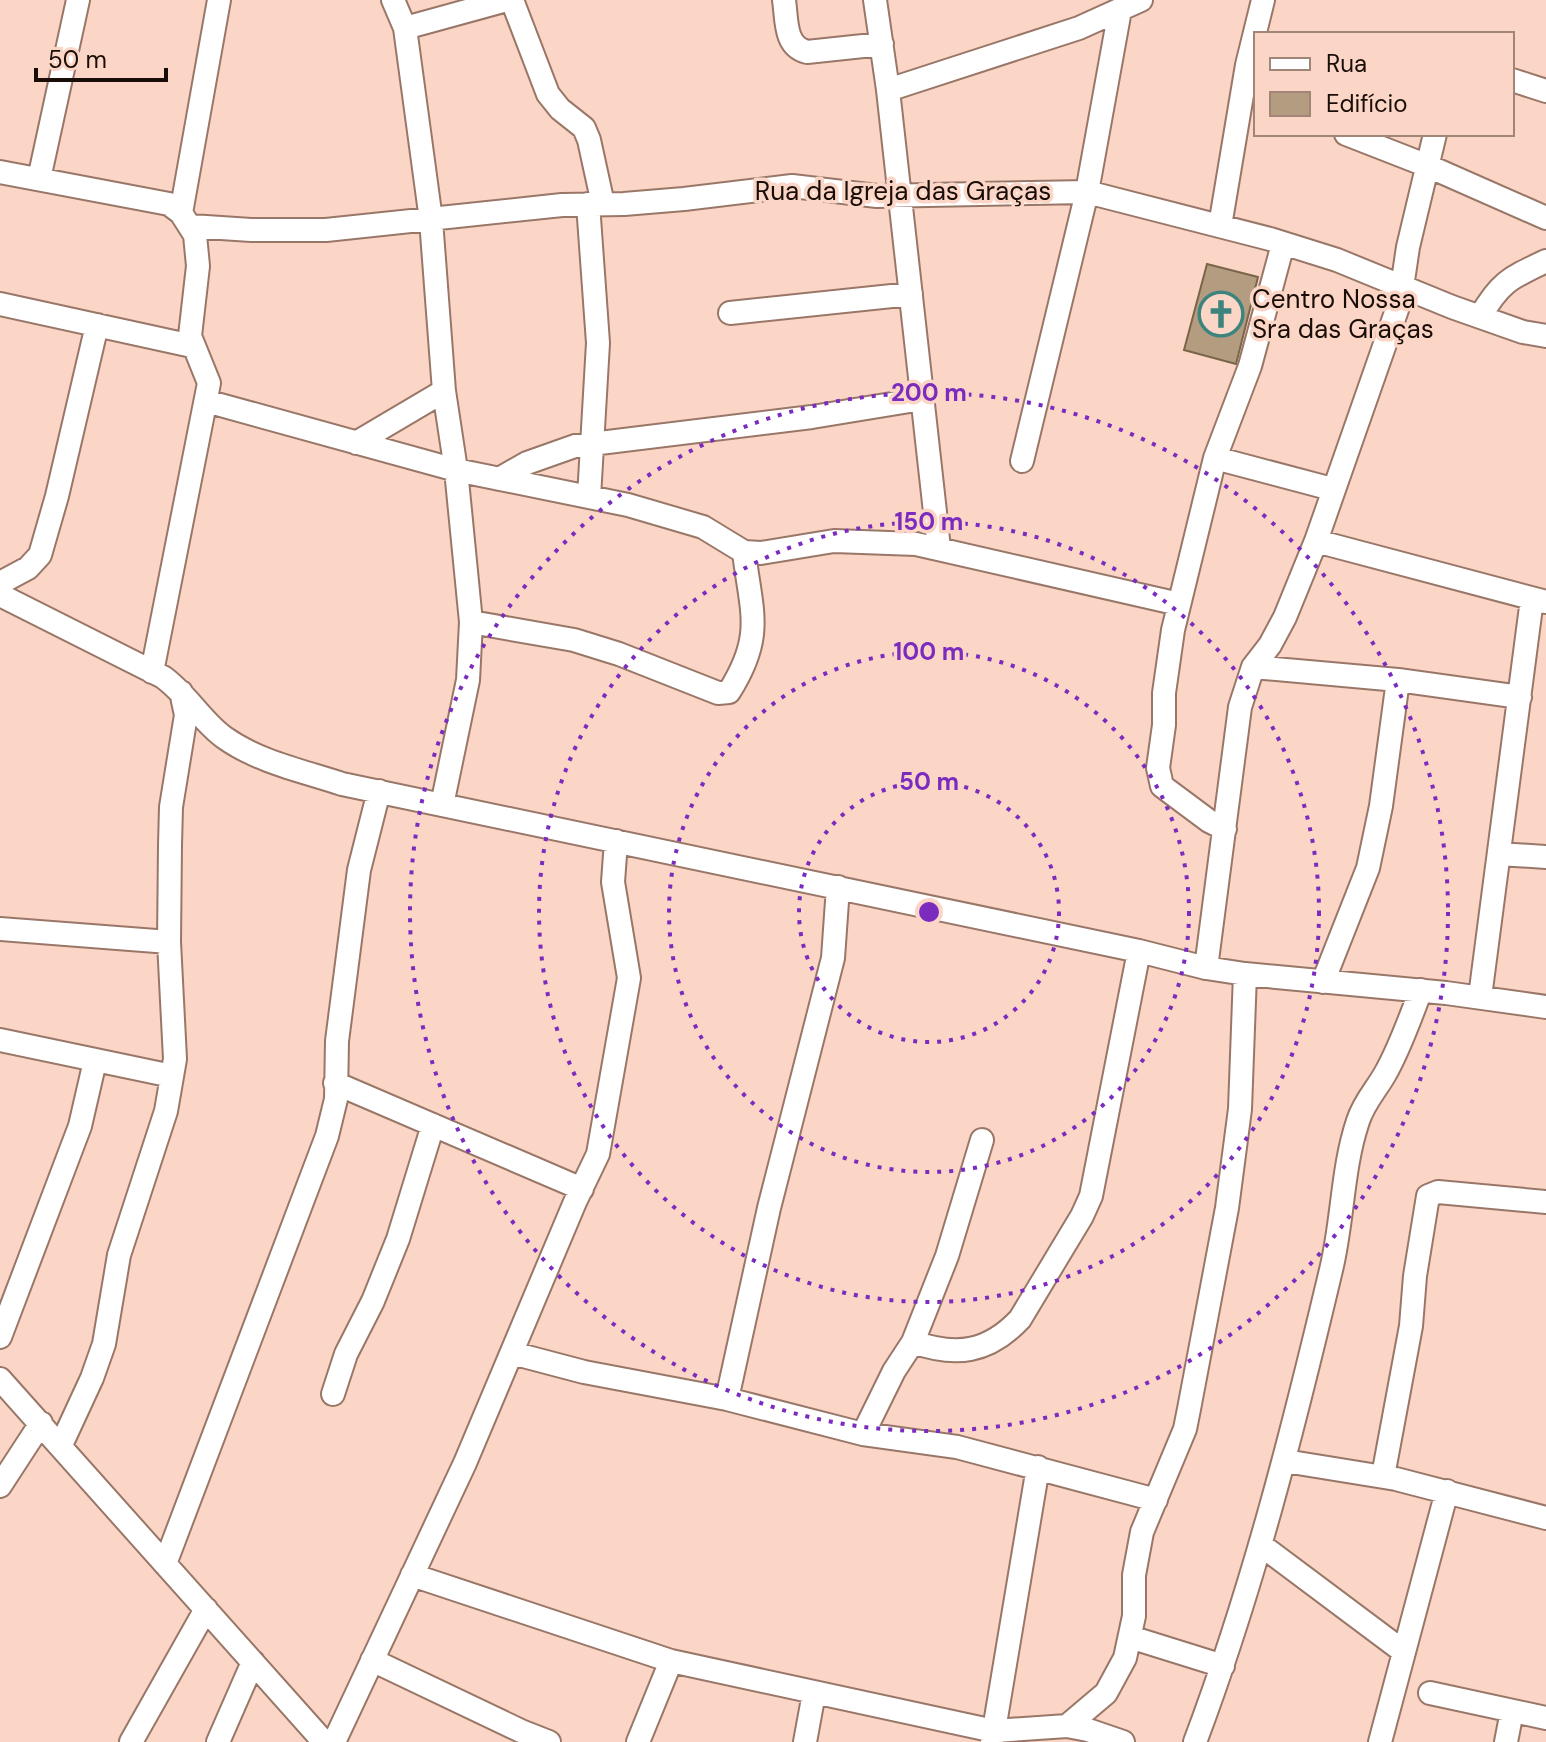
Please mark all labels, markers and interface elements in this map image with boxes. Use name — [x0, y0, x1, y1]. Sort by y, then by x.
scale bar — [36, 32, 166, 82]
legend — [1254, 32, 1514, 136]
text: 50 m — [48, 44, 107, 75]
text: Rua — [1326, 48, 1367, 79]
text: Edifício — [1326, 88, 1408, 119]
street label: Rua da Igreja das Graças — [755, 174, 1051, 208]
place label: Centro Nossa Sra das Graças — [1252, 282, 1434, 346]
church icon: Centro Nossa Sra das Graças — [1197, 290, 1245, 338]
text: 200 m — [891, 377, 967, 408]
text: 150 m — [895, 506, 963, 537]
text: 100 m — [894, 636, 964, 667]
text: 50 m — [899, 766, 959, 797]
centre of rings — [915, 898, 943, 926]

